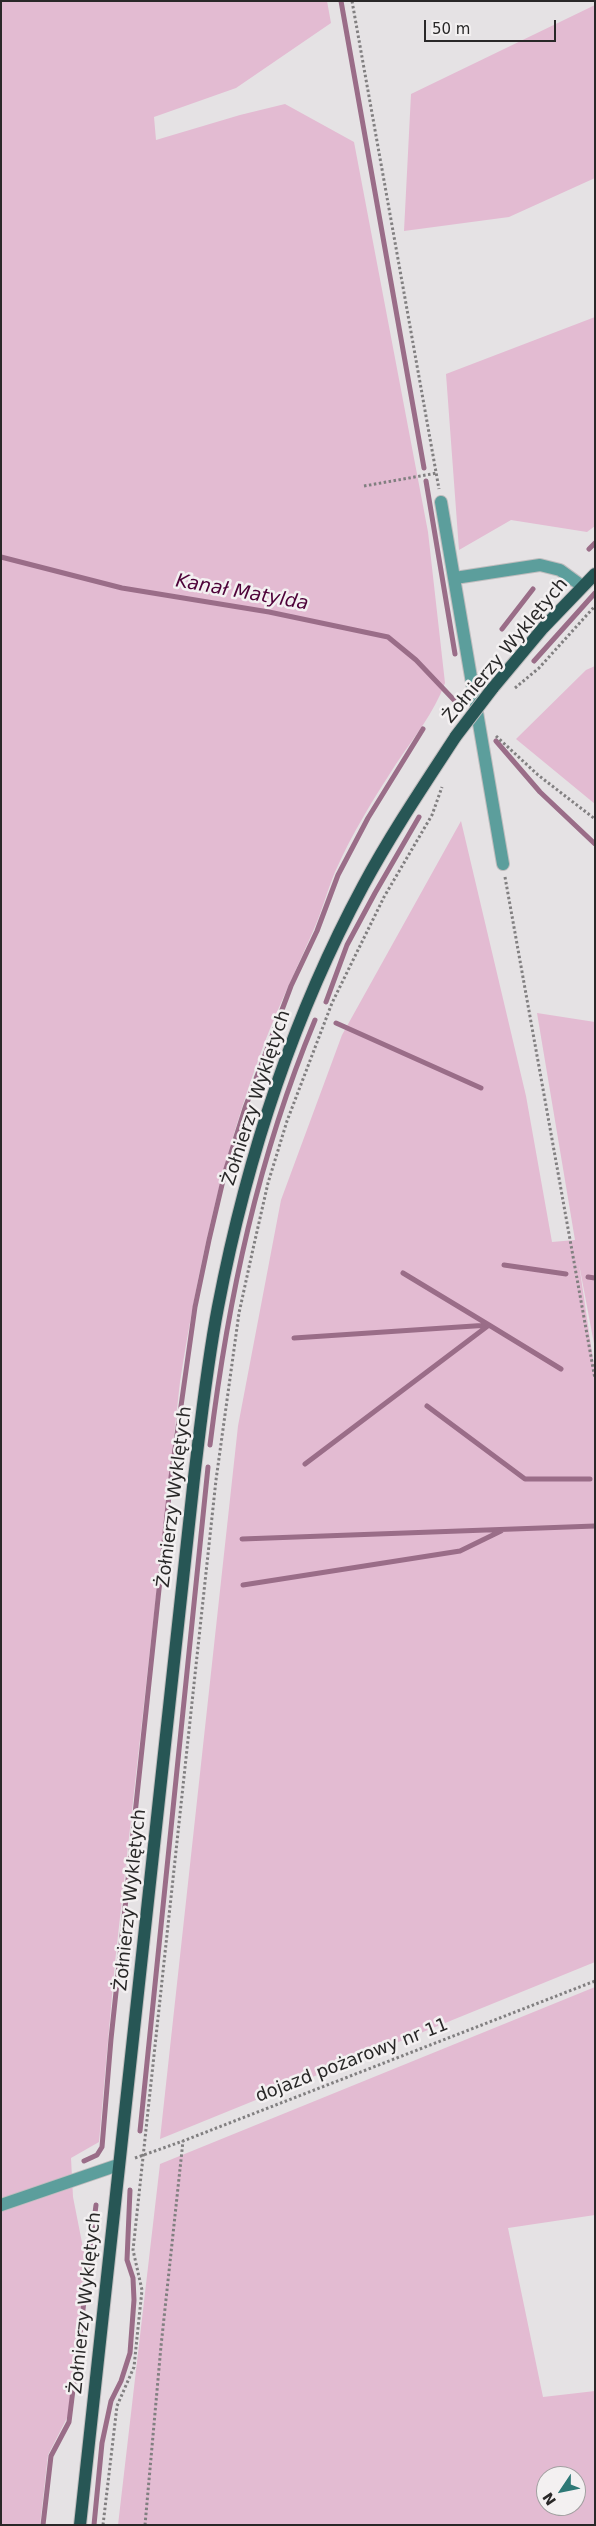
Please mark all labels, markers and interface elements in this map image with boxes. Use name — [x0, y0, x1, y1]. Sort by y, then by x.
scale bar — [426, 10, 558, 42]
text: 50 m — [432, 20, 470, 38]
water label: Kanał Matylda — [174, 570, 310, 616]
street label: Żołnierzy Wyklętych — [439, 574, 573, 728]
street label: Żołnierzy Wyklętych — [218, 1008, 296, 1188]
street label: Żołnierzy Wyklętych — [153, 1405, 197, 1589]
street label: Żołnierzy Wyklętych — [111, 1808, 151, 1992]
street label: dojazd pożarowy nr 11 — [253, 2014, 451, 2108]
street label: Żołnierzy Wyklętych — [66, 2211, 106, 2395]
north arrow — [536, 2466, 586, 2516]
text: N — [539, 2489, 559, 2508]

